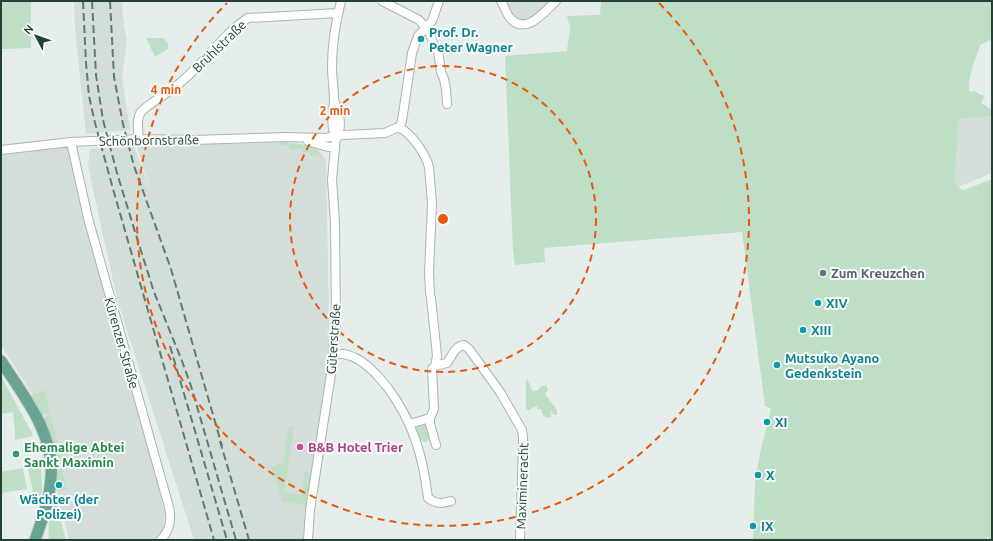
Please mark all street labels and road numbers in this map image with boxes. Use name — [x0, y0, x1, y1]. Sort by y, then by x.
street label: Brühlstraße — [189, 17, 249, 75]
street label: Schönbornstraße — [99, 132, 199, 148]
street label: Kürenzer Straße — [102, 296, 142, 390]
street label: Güterstraße — [324, 303, 342, 375]
street label: Maximineracht — [513, 442, 531, 530]

